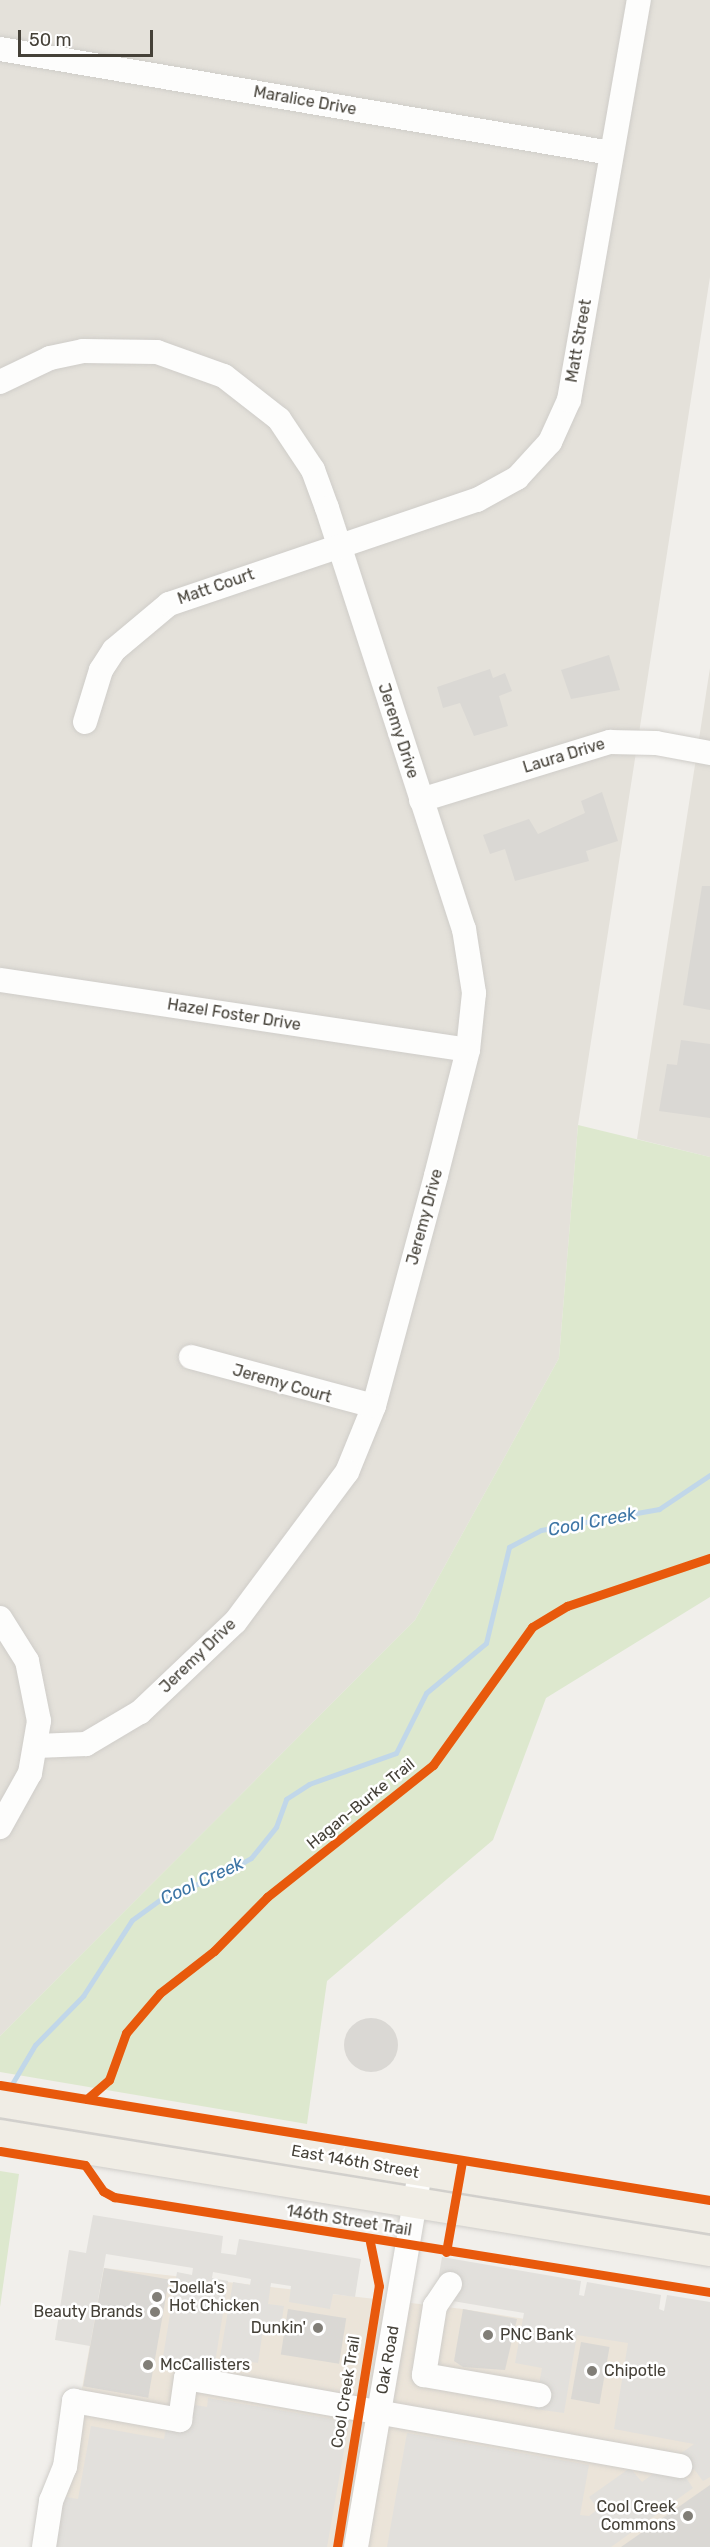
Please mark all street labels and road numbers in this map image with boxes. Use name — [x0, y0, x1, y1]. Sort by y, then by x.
street label: Maralice Drive — [252, 82, 358, 120]
street label: Matt Street — [562, 298, 596, 384]
street label: Matt Court — [175, 565, 257, 609]
street label: Jeremy Drive — [374, 681, 422, 781]
street label: Laura Drive — [521, 734, 607, 778]
street label: Hazel Foster Drive — [166, 995, 302, 1035]
street label: Jeremy Drive — [403, 1167, 447, 1267]
street label: Jeremy Court — [230, 1361, 334, 1407]
street label: Jeremy Drive — [156, 1615, 240, 1697]
street label: Hagan-Burke Trail — [303, 1754, 419, 1854]
street label: East 146th Street — [290, 2141, 420, 2183]
street label: 146th Street Trail — [285, 2202, 413, 2240]
street label: Oak Road — [372, 2324, 404, 2396]
street label: Cool Creek Trail — [328, 2334, 364, 2450]

